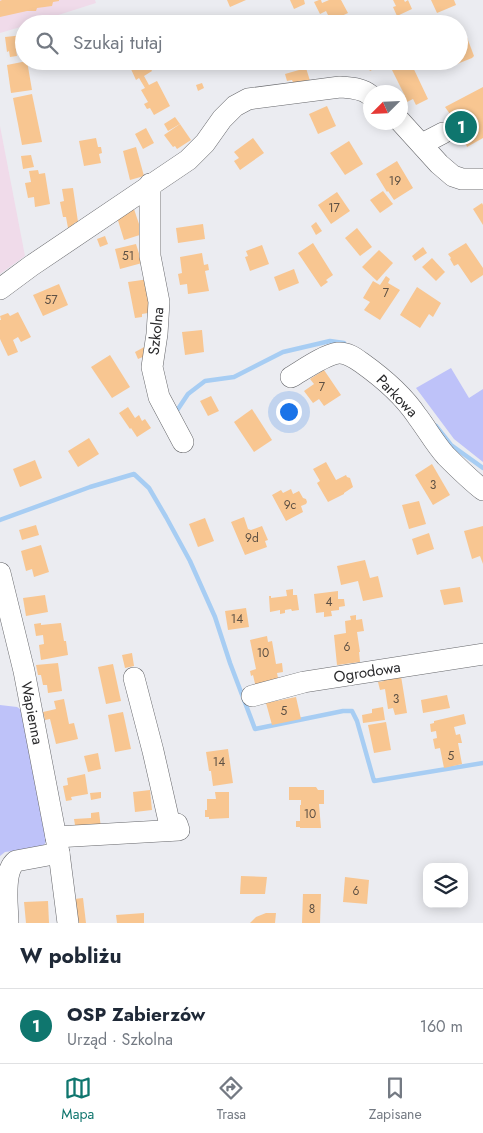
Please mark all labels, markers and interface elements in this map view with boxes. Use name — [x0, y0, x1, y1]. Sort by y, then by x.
search box — [15, 15, 468, 70]
icon: search — [33, 29, 61, 57]
text: Szukaj tutaj — [73, 29, 163, 56]
north arrow — [363, 85, 408, 130]
pin: 1 — [445, 108, 477, 146]
house number: 19 — [389, 172, 401, 190]
house number: 17 — [328, 199, 341, 217]
house number: 51 — [122, 247, 134, 265]
house number: 7 — [383, 284, 390, 302]
house number: 57 — [44, 291, 58, 309]
street label: Szkolna — [143, 306, 169, 356]
street label: Parkowa — [371, 370, 423, 422]
house number: 7 — [319, 378, 326, 396]
your location — [276, 399, 302, 425]
house number: 3 — [430, 476, 437, 494]
house number: 9c — [284, 496, 296, 514]
house number: 9d — [245, 529, 259, 547]
house number: 4 — [326, 593, 333, 611]
house number: 14 — [231, 610, 243, 628]
house number: 6 — [344, 638, 351, 656]
house number: 10 — [257, 644, 269, 662]
street label: Ogrodowa — [332, 656, 402, 688]
street label: Wapienna — [15, 680, 49, 746]
house number: 3 — [393, 690, 400, 708]
house number: 5 — [281, 702, 288, 720]
house number: 5 — [448, 747, 455, 765]
house number: 14 — [213, 753, 225, 771]
house number: 10 — [304, 805, 316, 823]
map controls — [423, 863, 468, 908]
button: layers — [423, 863, 468, 908]
house number: 6 — [353, 882, 360, 900]
house number: 8 — [309, 900, 315, 918]
text: W pobliżu — [20, 941, 121, 971]
text: OSP Zabierzów — [67, 1001, 205, 1028]
text: 1 — [32, 1015, 40, 1038]
text: 160 m — [420, 1015, 463, 1038]
text: Urząd · Szkolna — [67, 1028, 173, 1051]
tab: Mapa — [61, 1074, 94, 1124]
tab: Trasa — [217, 1074, 246, 1124]
tab: Zapisane — [369, 1074, 422, 1124]

